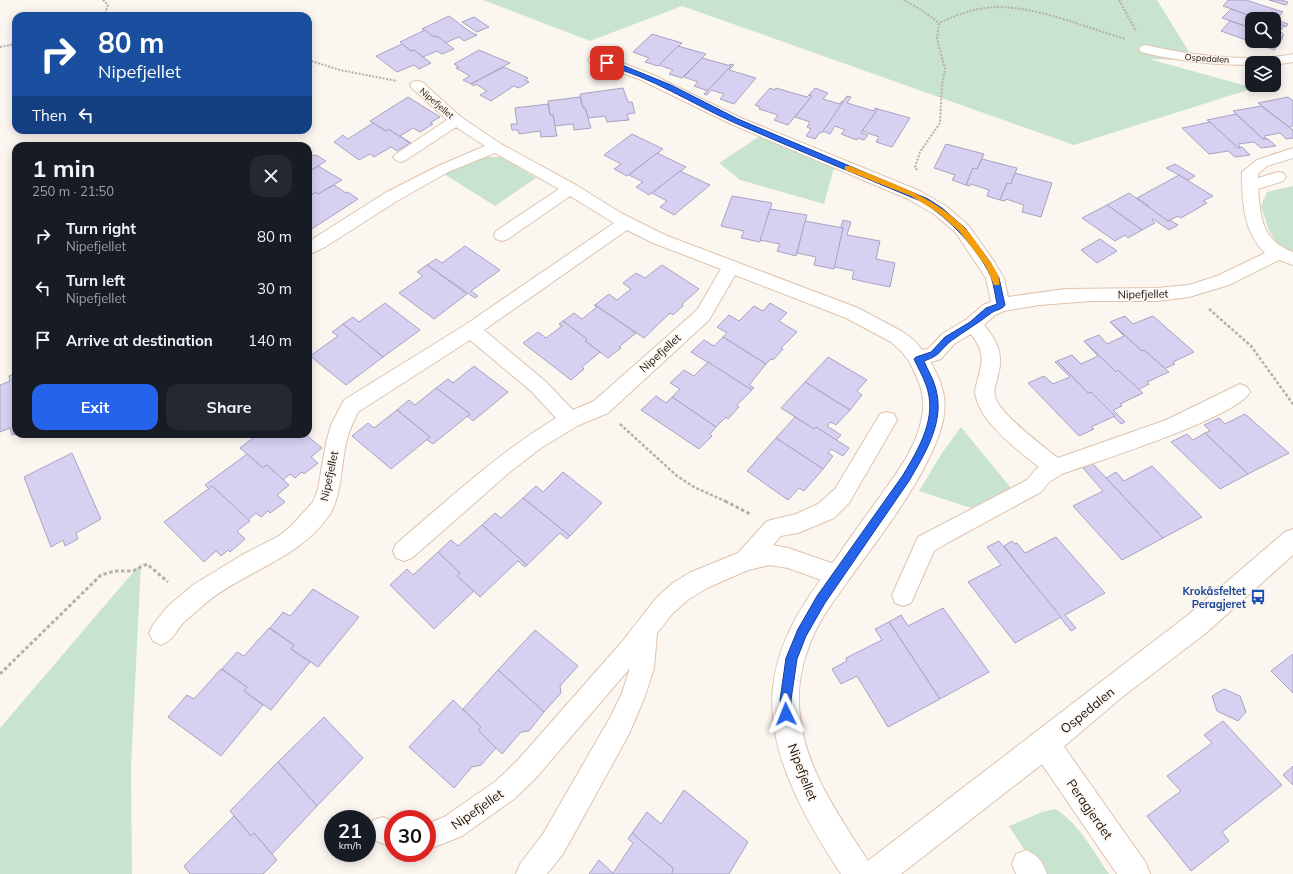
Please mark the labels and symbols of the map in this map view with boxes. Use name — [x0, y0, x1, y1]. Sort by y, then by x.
pin — [590, 46, 624, 80]
street label: Ospedalen — [1184, 51, 1230, 65]
street label: Nipefjellet — [418, 85, 456, 121]
street label: Nipefjellet — [1117, 287, 1169, 301]
street label: Nipefjellet — [636, 331, 684, 375]
street label: Nipefjellet — [317, 450, 341, 502]
place label: Krokåsfeltet Peragjeret — [1182, 584, 1246, 611]
bus stop icon: Krokåsfeltet Peragjeret — [1249, 588, 1267, 606]
street label: Ospedalen — [1057, 683, 1117, 737]
position arrow — [765, 693, 807, 735]
street label: Nipefjellet — [785, 741, 821, 803]
street label: Peragjerdet — [1063, 776, 1117, 843]
street label: Nipefjellet — [448, 785, 507, 833]
speed limit sign: 30 — [384, 810, 436, 862]

